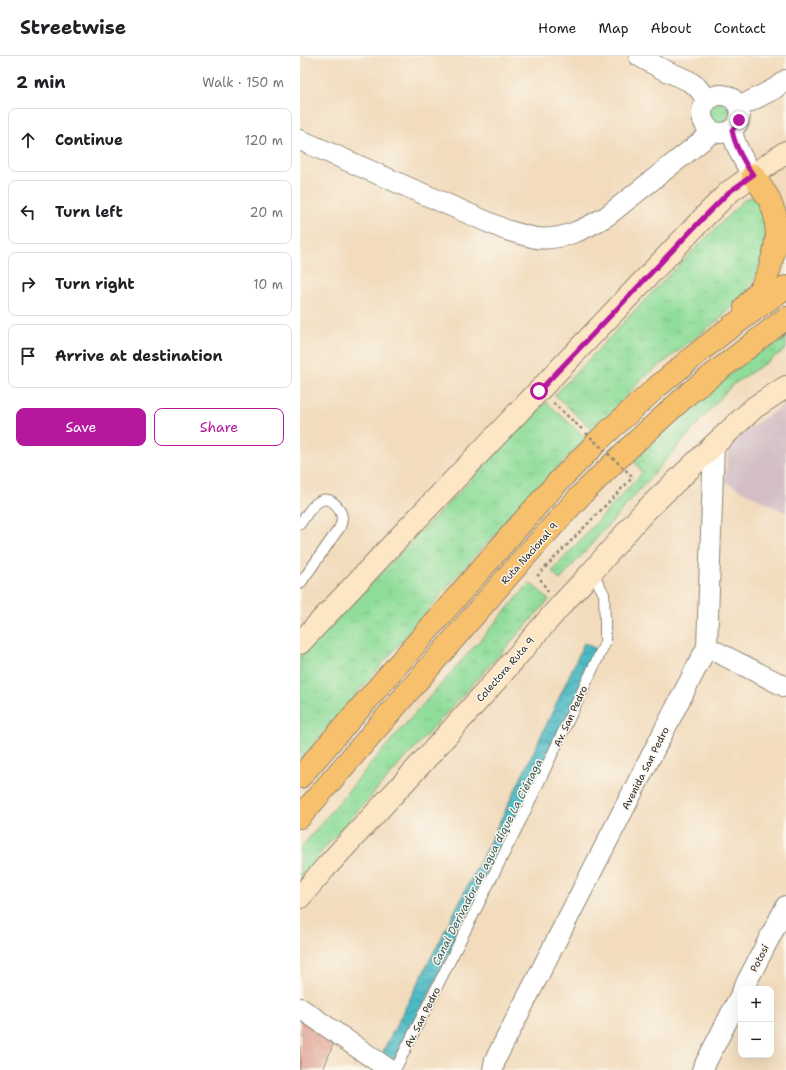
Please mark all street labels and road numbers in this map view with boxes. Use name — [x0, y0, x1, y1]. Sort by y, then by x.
street label: Ruta Nacional 9 — [498, 520, 561, 587]
street label: Colectora Ruta 9 — [474, 634, 537, 705]
street label: Av. San Pedro — [551, 683, 590, 749]
street label: Avenida San Pedro — [619, 725, 672, 812]
street label: Potosí — [747, 942, 772, 974]
street label: Av. San Pedro — [402, 985, 443, 1050]

